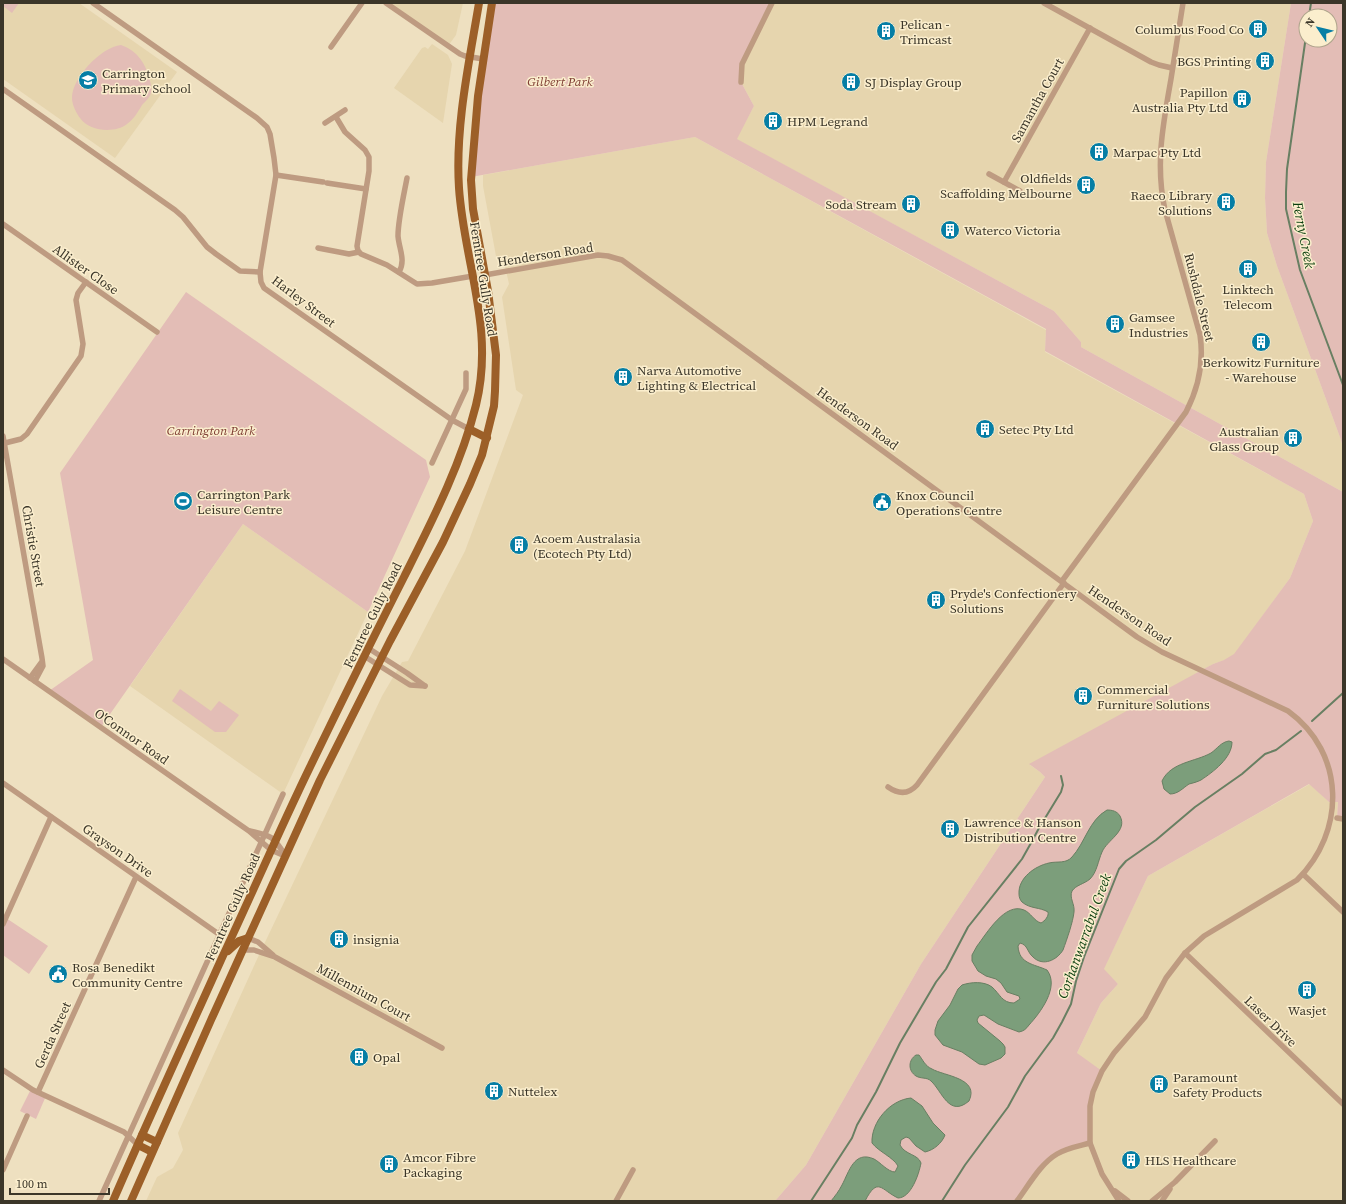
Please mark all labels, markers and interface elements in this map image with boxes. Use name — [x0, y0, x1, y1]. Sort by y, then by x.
north arrow — [1298, 8, 1338, 48]
text: N — [1302, 15, 1319, 30]
place label: Pelican - Trimcast — [900, 16, 952, 48]
building icon: Columbus Food Co — [1247, 18, 1269, 40]
building icon: Pelican - Trimcast — [875, 20, 897, 42]
place label: Columbus Food Co — [1135, 21, 1244, 38]
building icon: BGS Printing — [1254, 50, 1276, 72]
place label: BGS Printing — [1177, 53, 1251, 70]
street label: Samantha Court — [1007, 54, 1068, 145]
place label: Carrington Primary School — [102, 65, 191, 97]
school or university icon: Carrington Primary School — [77, 69, 99, 91]
building icon: SJ Display Group — [840, 71, 862, 93]
park label: Gilbert Park — [527, 73, 594, 90]
place label: SJ Display Group — [865, 74, 962, 91]
place label: Papillon Australia Pty Ltd — [1132, 84, 1229, 116]
building icon: Papillon Australia Pty Ltd — [1231, 88, 1253, 110]
building icon: HPM Legrand — [762, 110, 784, 132]
place label: HPM Legrand — [787, 113, 869, 130]
building icon: Marpac Pty Ltd — [1088, 141, 1110, 163]
place label: Marpac Pty Ltd — [1113, 144, 1202, 161]
place label: Oldfields Scaffolding Melbourne — [940, 170, 1072, 202]
building icon: Oldfields Scaffolding Melbourne — [1075, 174, 1097, 196]
place label: Raeco Library Solutions — [1130, 187, 1212, 219]
building icon: Raeco Library Solutions — [1215, 191, 1237, 213]
building icon: Soda Stream — [900, 193, 922, 215]
place label: Soda Stream — [825, 196, 897, 213]
water label: Ferny Creek — [1288, 199, 1320, 271]
building icon: Waterco Victoria — [939, 219, 961, 241]
street label: Ferntree Gully Road — [466, 220, 501, 338]
place label: Waterco Victoria — [964, 222, 1061, 239]
street label: Henderson Road — [496, 238, 595, 270]
street label: Allister Close — [49, 240, 122, 299]
street label: Rushdale Street — [1180, 251, 1219, 344]
building icon: Linktech Telecom — [1237, 258, 1259, 280]
street label: Harley Street — [268, 272, 340, 331]
place label: Linktech Telecom — [1222, 281, 1274, 313]
place label: Gamsee Industries — [1129, 309, 1188, 341]
building icon: Gamsee Industries — [1104, 313, 1126, 335]
building icon: Berkowitz Furniture - Warehouse — [1250, 331, 1272, 353]
place label: Berkowitz Furniture - Warehouse — [1202, 354, 1320, 386]
place label: Narva Automotive Lighting & Electrical — [637, 362, 756, 394]
building icon: Narva Automotive Lighting & Electrical — [612, 366, 634, 388]
street label: Henderson Road — [813, 383, 902, 454]
building icon: Setec Pty Ltd — [974, 418, 996, 440]
place label: Setec Pty Ltd — [999, 421, 1074, 438]
park label: Carrington Park — [167, 422, 256, 439]
place label: Australian Glass Group — [1209, 423, 1279, 455]
building icon: Australian Glass Group — [1282, 427, 1304, 449]
place label: Carrington Park Leisure Centre — [197, 486, 291, 518]
place label: Knox Council Operations Centre — [896, 487, 1002, 519]
sports icon: Carrington Park Leisure Centre — [172, 490, 194, 512]
public building icon: Knox Council Operations Centre — [871, 491, 893, 513]
street label: Christie Street — [18, 504, 49, 589]
place label: Acoem Australasia (Ecotech Pty Ltd) — [533, 530, 641, 562]
building icon: Acoem Australasia (Ecotech Pty Ltd) — [508, 534, 530, 556]
street label: Ferntree Gully Road — [339, 559, 406, 671]
street label: Henderson Road — [1085, 581, 1175, 650]
place label: Pryde's Confectionery Solutions — [950, 585, 1077, 617]
building icon: Pryde's Confectionery Solutions — [925, 589, 947, 611]
place label: Commercial Furniture Solutions — [1097, 681, 1210, 713]
building icon: Commercial Furniture Solutions — [1072, 685, 1094, 707]
street label: O'Connor Road — [91, 704, 173, 769]
place label: Lawrence & Hanson Distribution Centre — [964, 814, 1081, 846]
building icon: Lawrence & Hanson Distribution Centre — [939, 818, 961, 840]
street label: Grayson Drive — [79, 820, 157, 881]
street label: Ferntree Gully Road — [201, 850, 264, 964]
water label: Corhanwarrabul Creek — [1052, 870, 1116, 1001]
building icon: insignia — [328, 928, 350, 950]
place label: insignia — [353, 931, 400, 948]
place label: Rosa Benedikt Community Centre — [72, 959, 183, 991]
street label: Millennium Court — [314, 960, 414, 1026]
public building icon: Rosa Benedikt Community Centre — [47, 963, 69, 985]
building icon: Wasjet — [1296, 979, 1318, 1001]
street label: Laser Drive — [1241, 992, 1301, 1051]
street label: Gerda Street — [30, 998, 75, 1071]
place label: Wasjet — [1288, 1002, 1327, 1019]
building icon: Opal — [348, 1046, 370, 1068]
place label: Opal — [373, 1049, 400, 1066]
place label: Paramount Safety Products — [1173, 1069, 1263, 1101]
building icon: Paramount Safety Products — [1148, 1073, 1170, 1095]
building icon: Nuttelex — [483, 1080, 505, 1102]
place label: Nuttelex — [508, 1083, 557, 1100]
place label: Amcor Fibre Packaging — [403, 1149, 476, 1181]
building icon: HLS Healthcare — [1120, 1149, 1142, 1171]
place label: HLS Healthcare — [1145, 1152, 1237, 1169]
building icon: Amcor Fibre Packaging — [378, 1153, 400, 1175]
scale bar — [10, 1170, 109, 1196]
text: 100 m — [16, 1176, 48, 1192]

